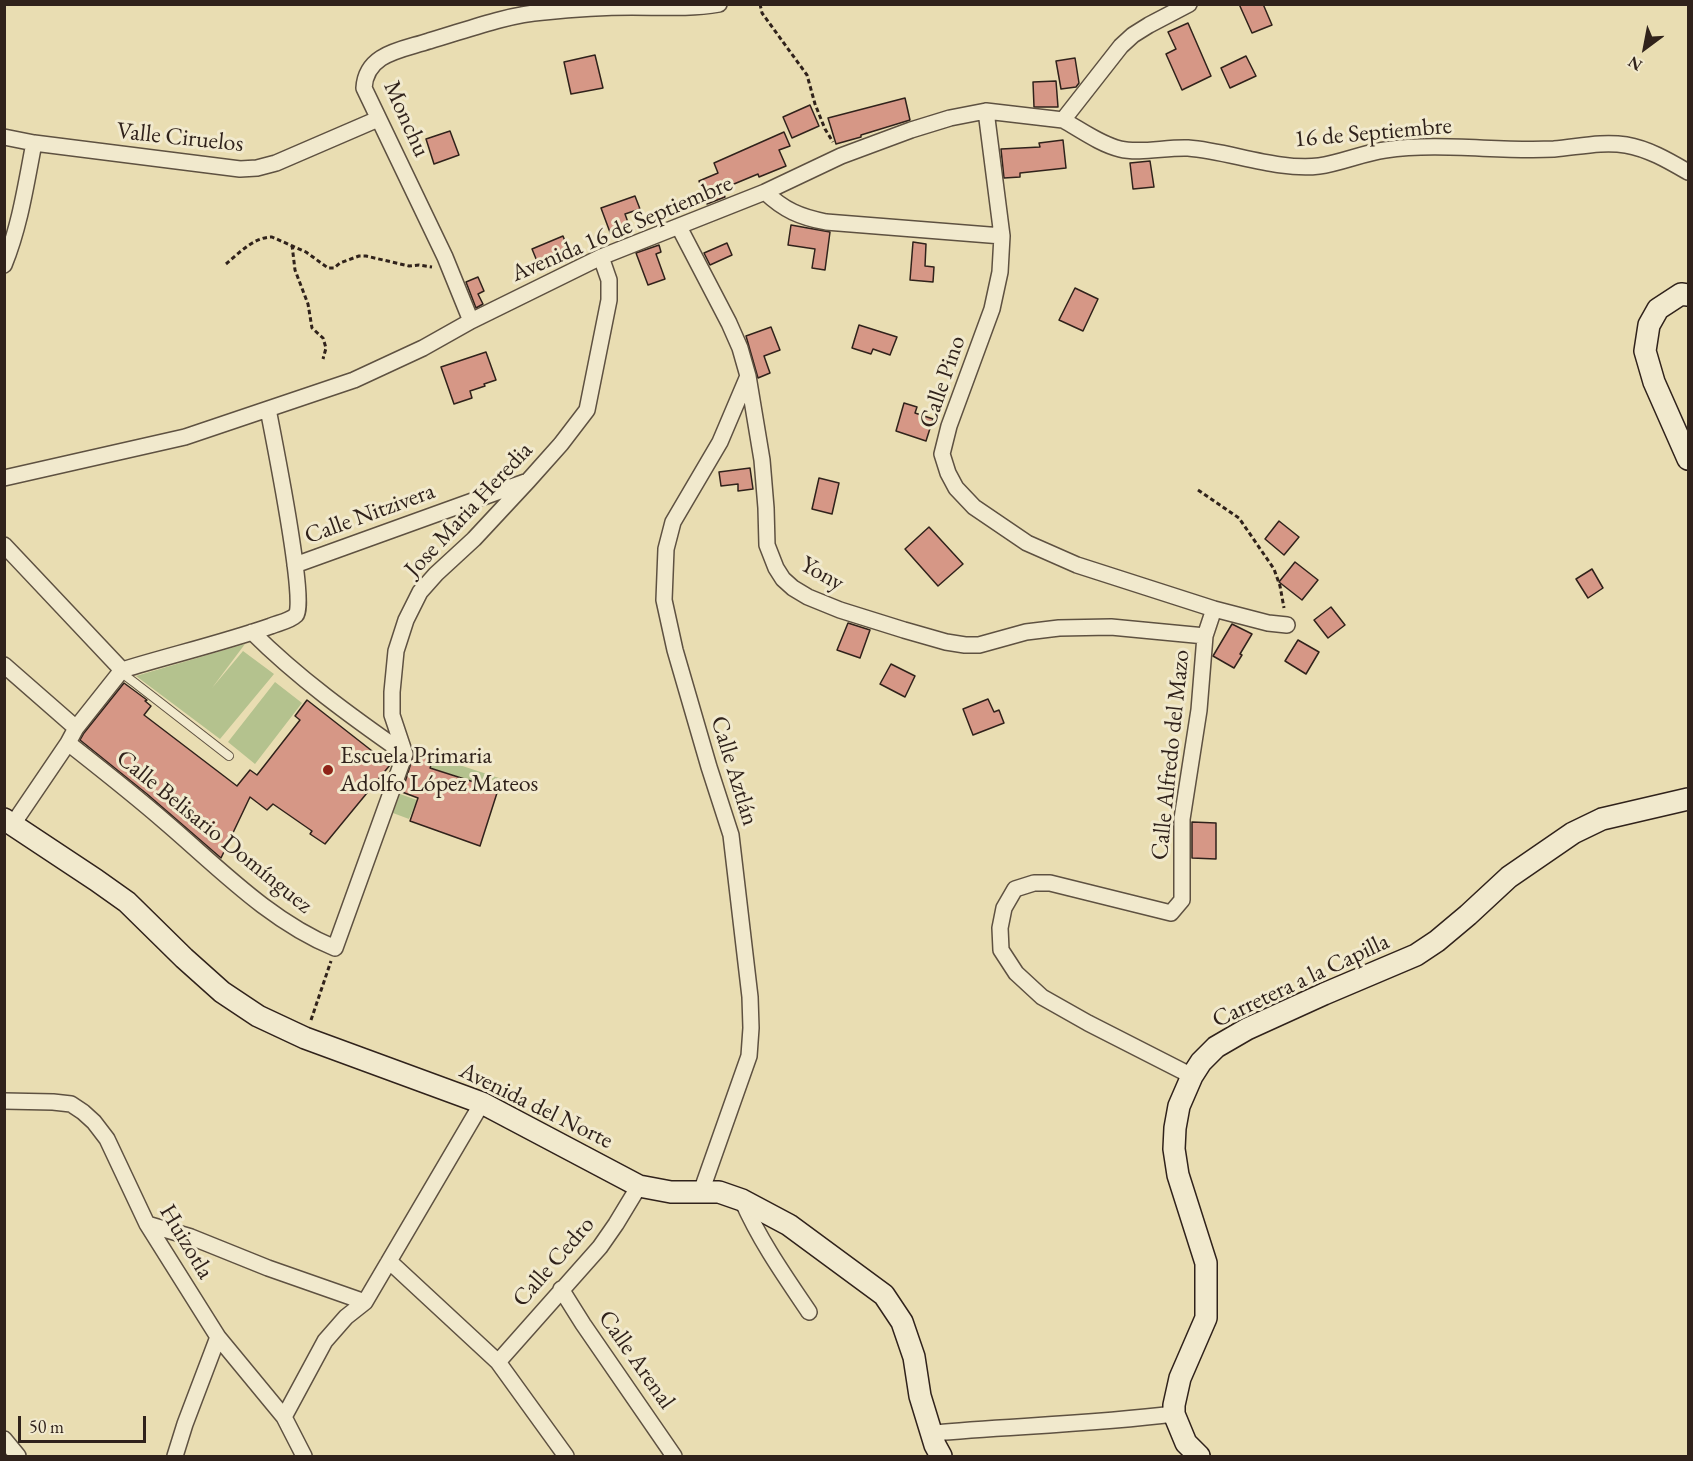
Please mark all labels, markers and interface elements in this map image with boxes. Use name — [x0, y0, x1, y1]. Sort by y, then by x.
north arrow — [1615, 18, 1675, 78]
text: N — [1624, 51, 1646, 76]
street label: Monchu — [376, 76, 436, 162]
street label: 16 de Septiembre — [1293, 112, 1453, 154]
street label: Valle Ciruelos — [115, 117, 245, 159]
street label: Avenida 16 de Septiembre — [507, 169, 737, 289]
street label: Calle Pino — [914, 332, 972, 432]
street label: Jose Maria Heredia — [399, 436, 539, 584]
street label: Calle Nitzivera — [301, 477, 439, 551]
street label: Yony — [795, 550, 849, 598]
street label: Calle Alfredo del Mazo — [1146, 648, 1196, 862]
street label: Calle Aztlán — [704, 713, 764, 829]
place label: Escuela Primaria Adolfo López Mateos — [340, 742, 538, 798]
street label: Calle Belisario Domínguez — [110, 744, 318, 920]
marker: Escuela Primaria Adolfo López Mateos — [321, 763, 335, 777]
street label: Carretera a la Capilla — [1208, 927, 1394, 1035]
street label: Avenida del Norte — [455, 1056, 617, 1156]
street label: Huizotla — [153, 1200, 219, 1284]
street label: Calle Cedro — [507, 1211, 601, 1313]
street label: Calle Arenal — [591, 1305, 681, 1415]
scale bar — [21, 1404, 148, 1442]
text: 50 m — [29, 1415, 64, 1438]

